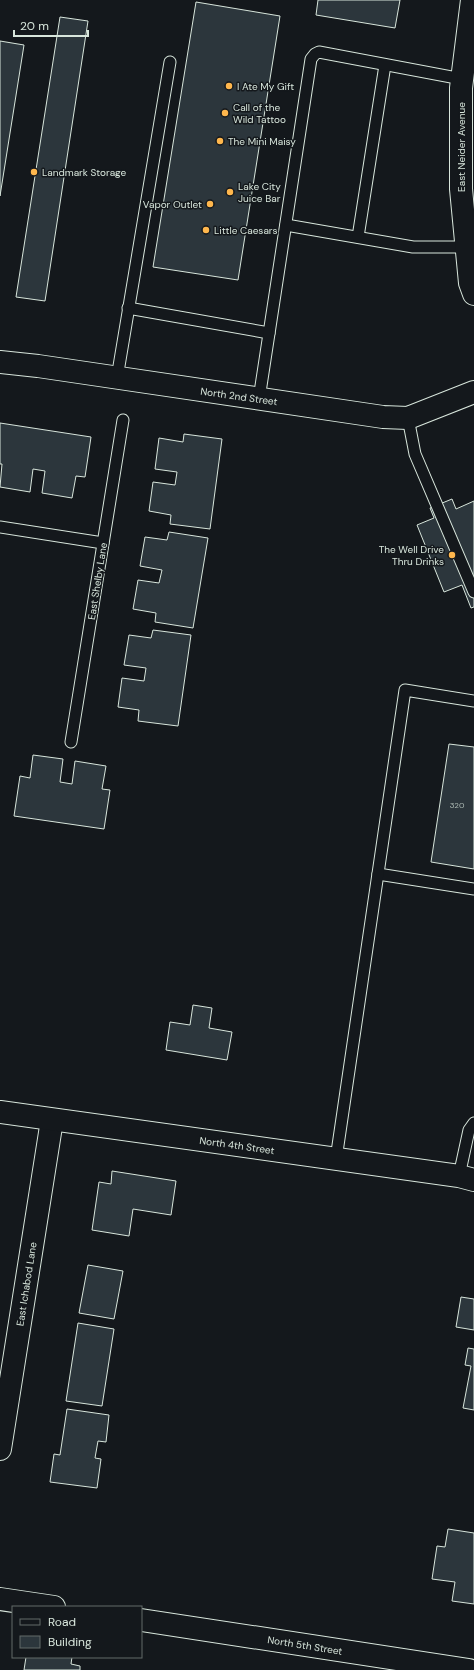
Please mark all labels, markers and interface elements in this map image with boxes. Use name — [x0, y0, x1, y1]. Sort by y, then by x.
scale bar — [14, 12, 88, 38]
text: 20 m — [20, 18, 49, 34]
place label: I Ate My Gift — [237, 80, 294, 93]
marker: I Ate My Gift — [224, 81, 234, 91]
place label: Call of the Wild Tattoo — [233, 101, 286, 126]
street label: East Neider Avenue — [455, 102, 468, 192]
marker: Call of the Wild Tattoo — [220, 108, 230, 118]
place label: The Mini Maisy — [228, 135, 296, 148]
marker: The Mini Maisy — [215, 136, 225, 146]
place label: Landmark Storage — [42, 166, 126, 179]
marker: Landmark Storage — [29, 167, 39, 177]
place label: Lake City Juice Bar — [238, 180, 281, 205]
marker: Lake City Juice Bar — [225, 187, 235, 197]
place label: Vapor Outlet — [143, 198, 202, 211]
marker: Vapor Outlet — [205, 199, 215, 209]
place label: Little Caesars — [214, 224, 278, 237]
marker: Little Caesars — [201, 225, 211, 235]
street label: North 2nd Street — [200, 385, 278, 408]
street label: East Shelby Lane — [85, 541, 110, 621]
place label: The Well Drive Thru Drinks — [379, 543, 444, 568]
marker: The Well Drive Thru Drinks — [447, 550, 457, 560]
house number: 320 — [450, 800, 465, 810]
street label: North 4th Street — [199, 1134, 275, 1157]
street label: East Ichabod Lane — [13, 1241, 40, 1327]
legend — [12, 1606, 142, 1658]
text: Road — [48, 1614, 76, 1630]
street label: North 5th Street — [267, 1633, 343, 1658]
text: Building — [48, 1634, 92, 1650]

